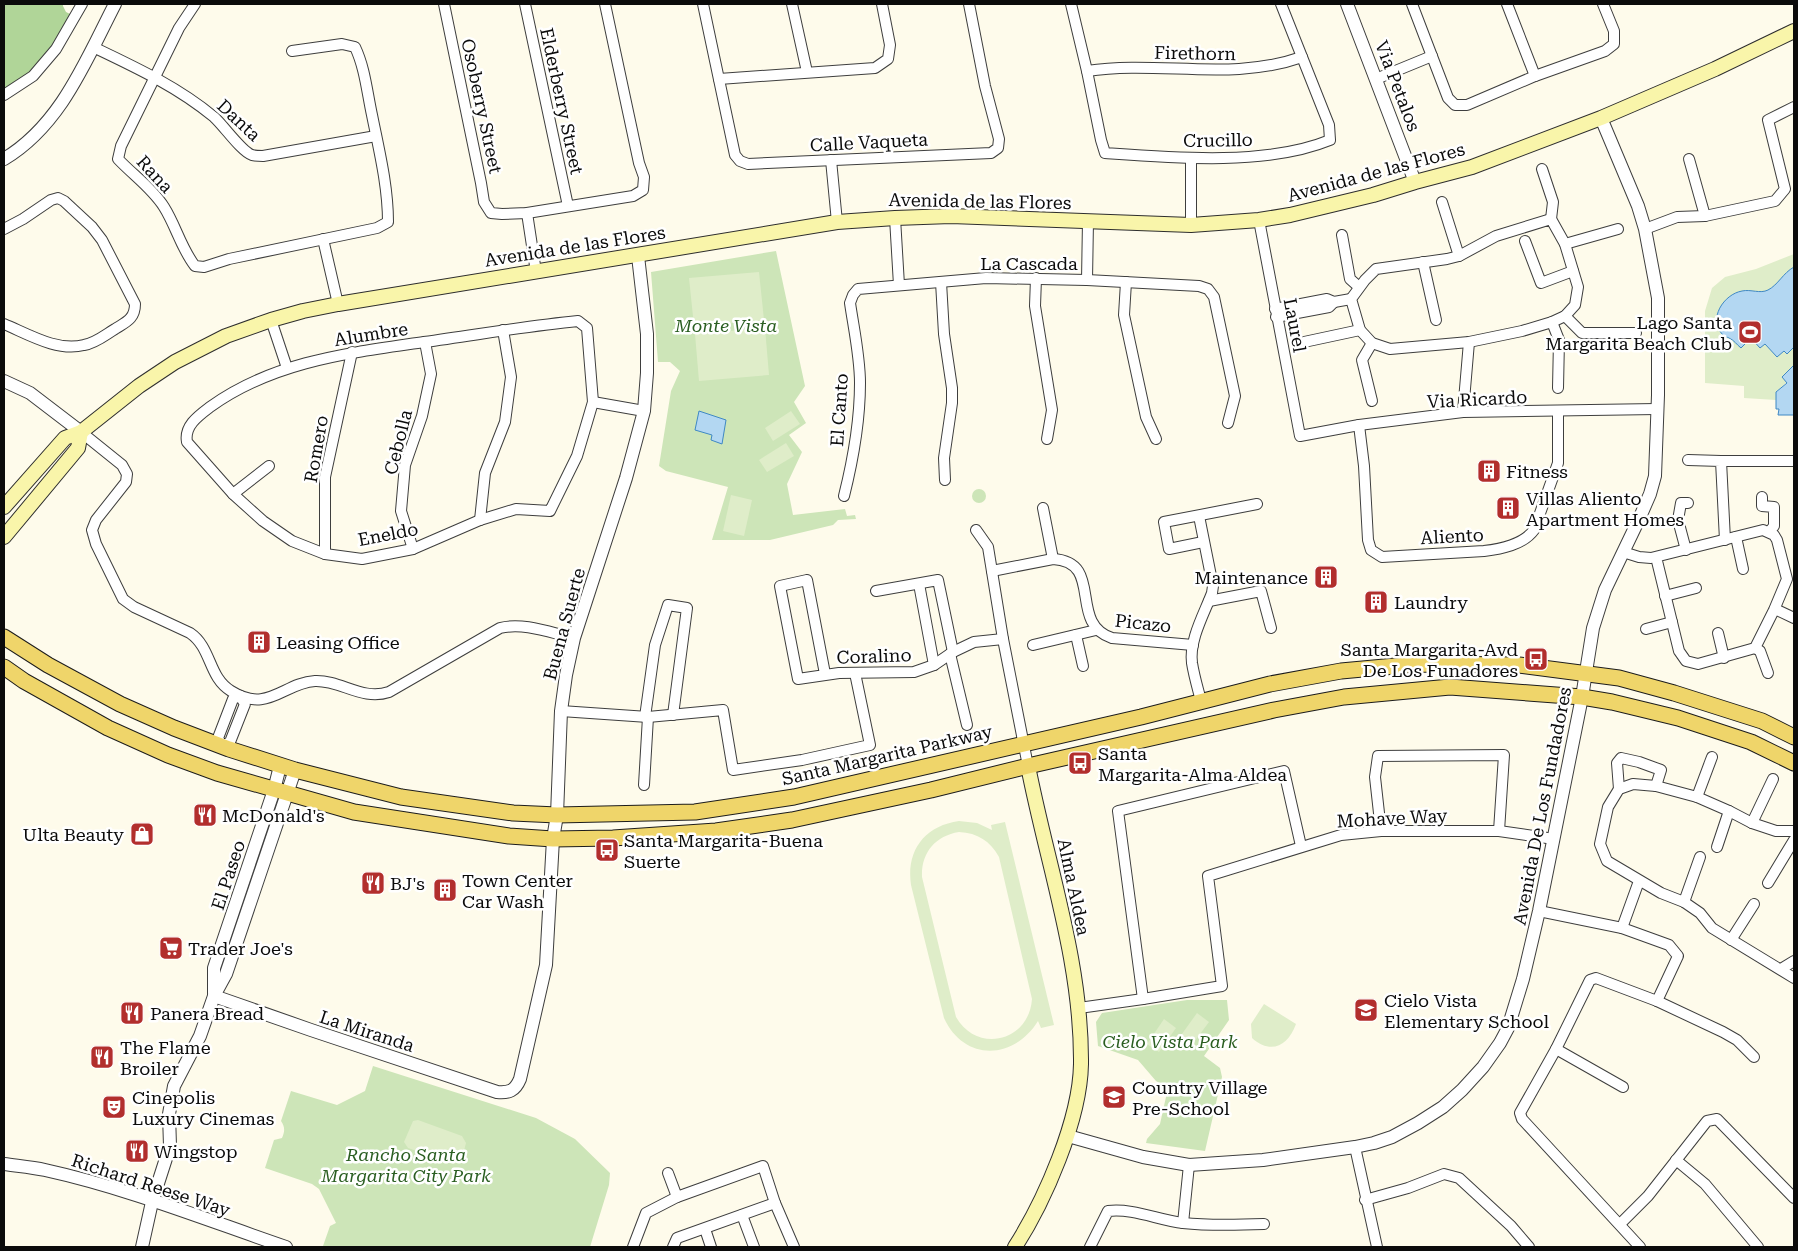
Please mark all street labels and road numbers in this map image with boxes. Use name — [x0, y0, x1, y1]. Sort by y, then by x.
street label: Elderberry Street — [536, 26, 588, 177]
street label: Osoberry Street — [457, 37, 507, 176]
street label: Via Petalos — [1371, 38, 1425, 134]
street label: Firethorn — [1154, 42, 1237, 64]
street label: Danta — [213, 95, 265, 145]
street label: Calle Vaqueta — [809, 128, 929, 156]
street label: Crucillo — [1183, 129, 1253, 151]
street label: Avenida de las Flores — [1285, 138, 1467, 206]
street label: Rana — [133, 151, 178, 197]
street label: Avenida de las Flores — [889, 189, 1071, 213]
street label: Avenida de las Flores — [483, 221, 667, 271]
street label: La Cascada — [980, 253, 1078, 274]
street label: Laurel — [1279, 296, 1311, 354]
street label: Alumbre — [333, 318, 410, 350]
street label: El Canto — [826, 373, 852, 447]
street label: Via Ricardo — [1426, 386, 1528, 412]
street label: Cebolla — [380, 407, 416, 477]
street label: Romero — [300, 414, 332, 484]
street label: Eneldo — [356, 518, 420, 550]
street label: Aliento — [1420, 524, 1484, 548]
street label: Buena Suerte — [539, 565, 589, 682]
street label: Picazo — [1114, 610, 1172, 636]
street label: Coralino — [836, 644, 912, 668]
street label: Avenida De Los Fundadores — [1509, 685, 1575, 927]
street label: Santa Margarita Parkway — [780, 720, 995, 789]
street label: Mohave Way — [1336, 805, 1448, 831]
street label: Alma Aldea — [1053, 837, 1095, 938]
street label: El Paseo — [207, 838, 249, 912]
street label: La Miranda — [317, 1006, 417, 1056]
street label: Richard Reese Way — [69, 1149, 233, 1221]

